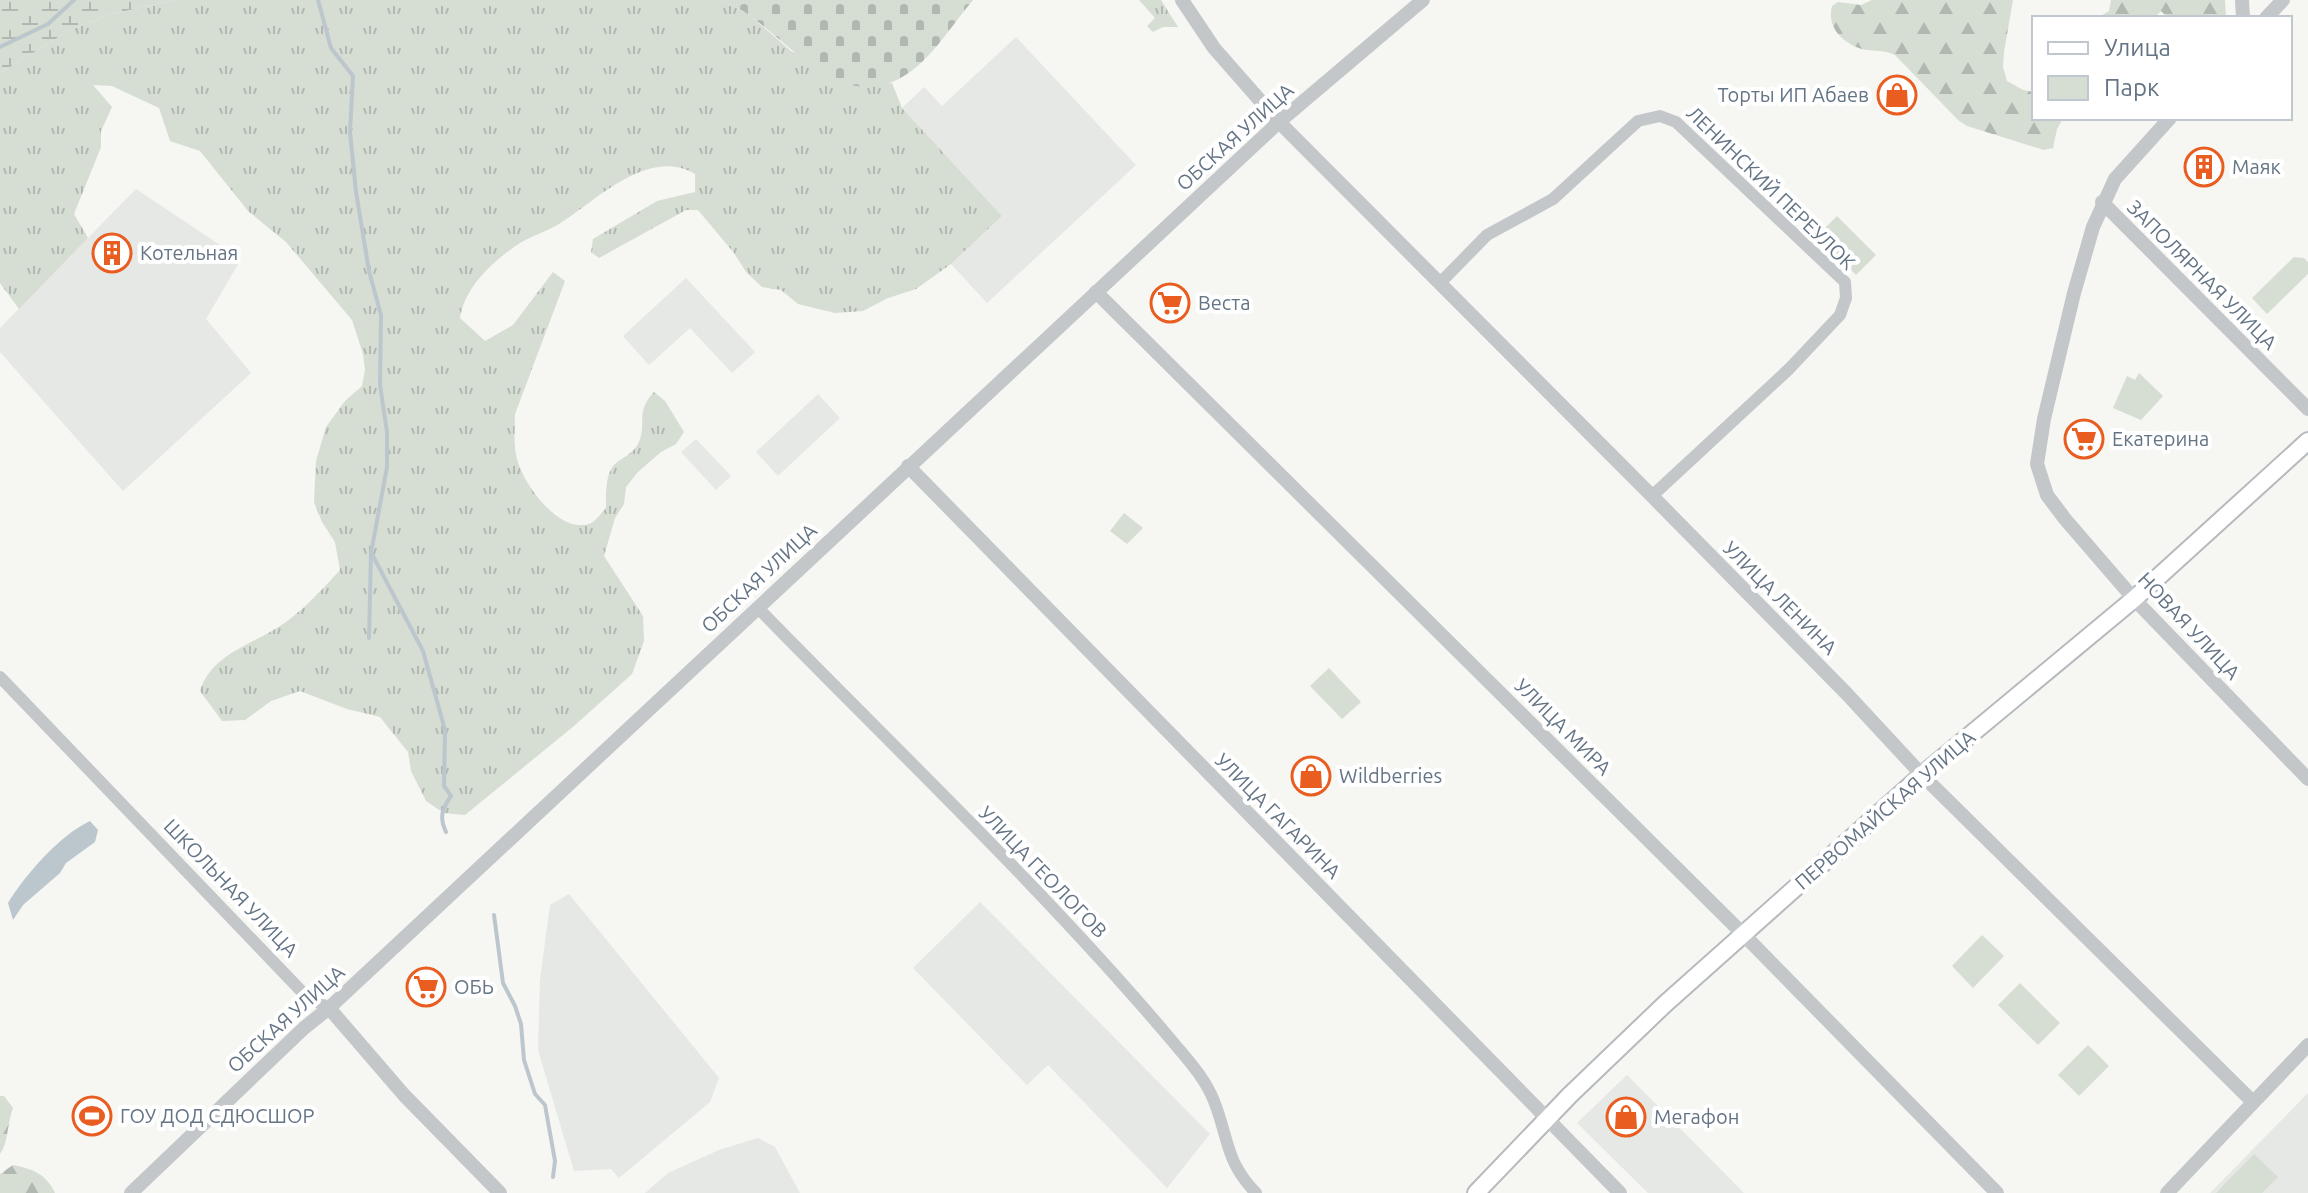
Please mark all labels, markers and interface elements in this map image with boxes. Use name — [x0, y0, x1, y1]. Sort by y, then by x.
legend — [2032, 16, 2292, 120]
text: Улица — [2104, 34, 2171, 61]
shop icon: Торты ИП Абаев — [1876, 74, 1918, 116]
text: Парк — [2104, 74, 2159, 101]
street label: ОБСКАЯ УЛИЦА — [1172, 78, 1298, 195]
place label: Торты ИП Абаев — [1717, 83, 1869, 106]
street label: ЛЕНИНСКИЙ ПЕРЕУЛОК — [1682, 101, 1860, 274]
building icon: Маяк — [2183, 146, 2225, 188]
place label: Маяк — [2232, 155, 2281, 178]
street label: ЗАПОЛЯРНАЯ УЛИЦА — [2123, 195, 2282, 354]
building icon: Котельная — [91, 232, 133, 274]
place label: Котельная — [140, 241, 238, 264]
supermarket icon: Веста — [1149, 282, 1191, 324]
place label: Веста — [1198, 291, 1250, 314]
supermarket icon: Екатерина — [2063, 418, 2105, 460]
place label: Екатерина — [2112, 427, 2209, 450]
street label: ОБСКАЯ УЛИЦА — [696, 518, 821, 637]
street label: УЛИЦА ЛЕНИНА — [1719, 536, 1842, 659]
street label: НОВАЯ УЛИЦА — [2134, 567, 2245, 684]
street label: УЛИЦА МИРА — [1511, 674, 1616, 779]
street label: ПЕРВОМАЙСКАЯ УЛИЦА — [1790, 725, 1979, 894]
street label: УЛИЦА ГАГАРИНА — [1211, 748, 1346, 883]
shop icon: Wildberries — [1290, 755, 1332, 797]
place label: Wildberries — [1339, 764, 1442, 787]
street label: УЛИЦА ГЕОЛОГОВ — [975, 801, 1112, 942]
street label: ШКОЛЬНАЯ УЛИЦА — [160, 814, 303, 961]
street label: ОБСКАЯ УЛИЦА — [223, 960, 349, 1077]
supermarket icon: ОБЬ — [405, 966, 447, 1008]
place label: ОБЬ — [454, 975, 494, 998]
sports icon: ГОУ ДОД СДЮСШОР — [71, 1095, 113, 1137]
shop icon: Мегафон — [1605, 1096, 1647, 1138]
place label: ГОУ ДОД СДЮСШОР — [120, 1104, 314, 1127]
place label: Мегафон — [1654, 1105, 1739, 1128]

